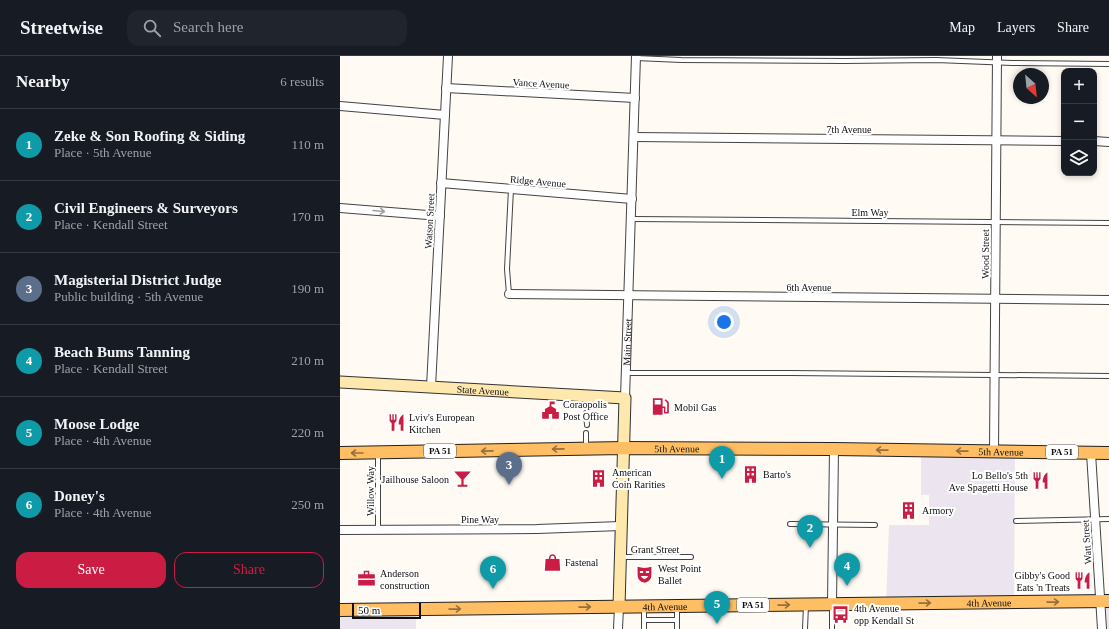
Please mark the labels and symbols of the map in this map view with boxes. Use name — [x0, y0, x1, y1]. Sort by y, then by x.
north arrow — [1013, 68, 1049, 104]
street label: Vance Avenue — [512, 77, 570, 91]
street label: 7th Avenue — [826, 124, 872, 135]
street label: Ridge Avenue — [509, 174, 567, 189]
street label: Watson Street — [423, 193, 436, 249]
street label: Elm Way — [851, 207, 889, 218]
one-way arrow — [372, 208, 385, 215]
street label: Wood Street — [980, 229, 991, 279]
street label: 6th Avenue — [786, 282, 832, 293]
your location — [714, 312, 734, 332]
street label: Main Street — [621, 318, 634, 366]
street label: State Avenue — [456, 384, 510, 398]
fuel station icon: Mobil Gas — [651, 397, 671, 417]
place label: Coraopolis Post Office — [563, 399, 609, 422]
public building icon: Coraopolis Post Office — [540, 400, 560, 420]
place label: Mobil Gas — [674, 402, 717, 413]
place label: Lviv's European Kitchen — [409, 412, 474, 435]
restaurant icon: Lviv's European Kitchen — [386, 413, 406, 433]
street label: 5th Avenue — [654, 443, 700, 454]
road number: PA 51 — [424, 444, 456, 458]
one-way arrow — [552, 445, 565, 453]
road number: PA 51 — [1046, 445, 1078, 459]
pin: 1 — [709, 446, 735, 479]
one-way arrow — [876, 446, 889, 454]
street label: 5th Avenue — [978, 446, 1024, 458]
one-way arrow — [481, 447, 494, 454]
one-way arrow — [956, 447, 969, 455]
one-way arrow — [351, 449, 364, 457]
pin: 3 — [496, 452, 522, 485]
building icon: Barto's — [740, 464, 760, 484]
street label: Willow Way — [365, 466, 376, 516]
place label: American Coin Rarities — [612, 467, 665, 490]
building icon: American Coin Rarities — [589, 468, 609, 488]
bar icon: Jailhouse Saloon — [452, 469, 472, 489]
place label: Barto's — [763, 469, 791, 480]
place label: Lo Bello's 5th Ave Spagetti House — [949, 470, 1029, 493]
restaurant icon: Lo Bello's 5th Ave Spagetti House — [1031, 471, 1051, 491]
place label: Jailhouse Saloon — [382, 474, 449, 485]
building icon: Armory — [899, 500, 919, 520]
place label: Armory — [922, 505, 954, 516]
street label: Pine Way — [461, 514, 499, 525]
pin: 2 — [797, 515, 823, 548]
street label: Watt Street — [1079, 519, 1094, 565]
street label: Grant Street — [631, 544, 680, 555]
shop icon: Fastenal — [542, 552, 562, 572]
pin: 4 — [834, 553, 860, 586]
pin: 6 — [480, 556, 506, 589]
place label: Fastenal — [565, 557, 599, 568]
place label: West Point Ballet — [658, 563, 702, 586]
theatre icon: West Point Ballet — [635, 564, 655, 584]
place label: Anderson construction — [380, 568, 429, 591]
office icon: Anderson construction — [357, 569, 377, 589]
place label: Gibby's Good Eats 'n Treats — [1015, 570, 1070, 593]
restaurant icon: Gibby's Good Eats 'n Treats — [1073, 571, 1093, 591]
pin: 5 — [704, 591, 730, 624]
street label: 4th Avenue — [966, 597, 1012, 609]
road number: PA 51 — [737, 598, 769, 612]
one-way arrow — [1046, 598, 1059, 606]
one-way arrow — [918, 599, 931, 607]
scale bar — [352, 601, 421, 620]
street label: 4th Avenue — [642, 601, 688, 612]
one-way arrow — [777, 601, 790, 609]
one-way arrow — [578, 603, 591, 611]
place label: 4th Avenue opp Kendall St — [854, 603, 914, 626]
bus stop icon: 4th Avenue opp Kendall St — [831, 604, 851, 624]
one-way arrow — [448, 605, 461, 613]

